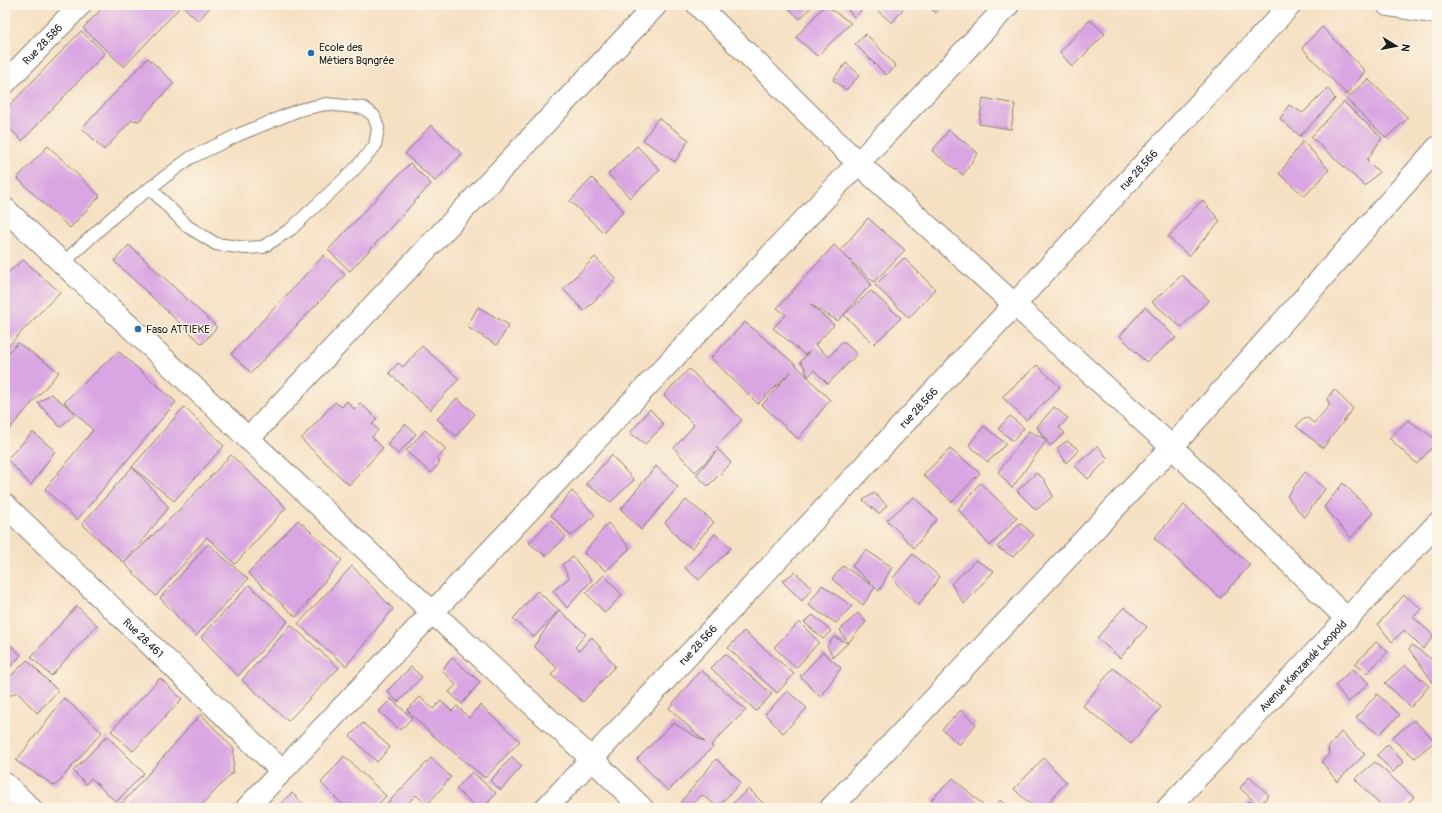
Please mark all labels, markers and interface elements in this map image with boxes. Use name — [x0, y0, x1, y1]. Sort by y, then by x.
street label: Rue 28.586 — [20, 21, 65, 68]
north arrow — [1376, 26, 1416, 66]
place label: Ecole des Métiers Bqngrée — [319, 41, 395, 67]
text: N — [1398, 43, 1412, 53]
marker: Ecole des Métiers Bqngrée — [306, 48, 316, 58]
street label: rue 28.566 — [1117, 147, 1161, 193]
place label: Faso ATTIEKE — [146, 323, 210, 336]
marker: Faso ATTIEKE — [133, 324, 143, 334]
street label: rue 28.566 — [897, 385, 941, 431]
street label: Rue 28.461 — [120, 616, 166, 661]
street label: Avenue Kanzandé Leopold — [1257, 618, 1350, 714]
street label: rue 28.566 — [676, 622, 720, 668]

